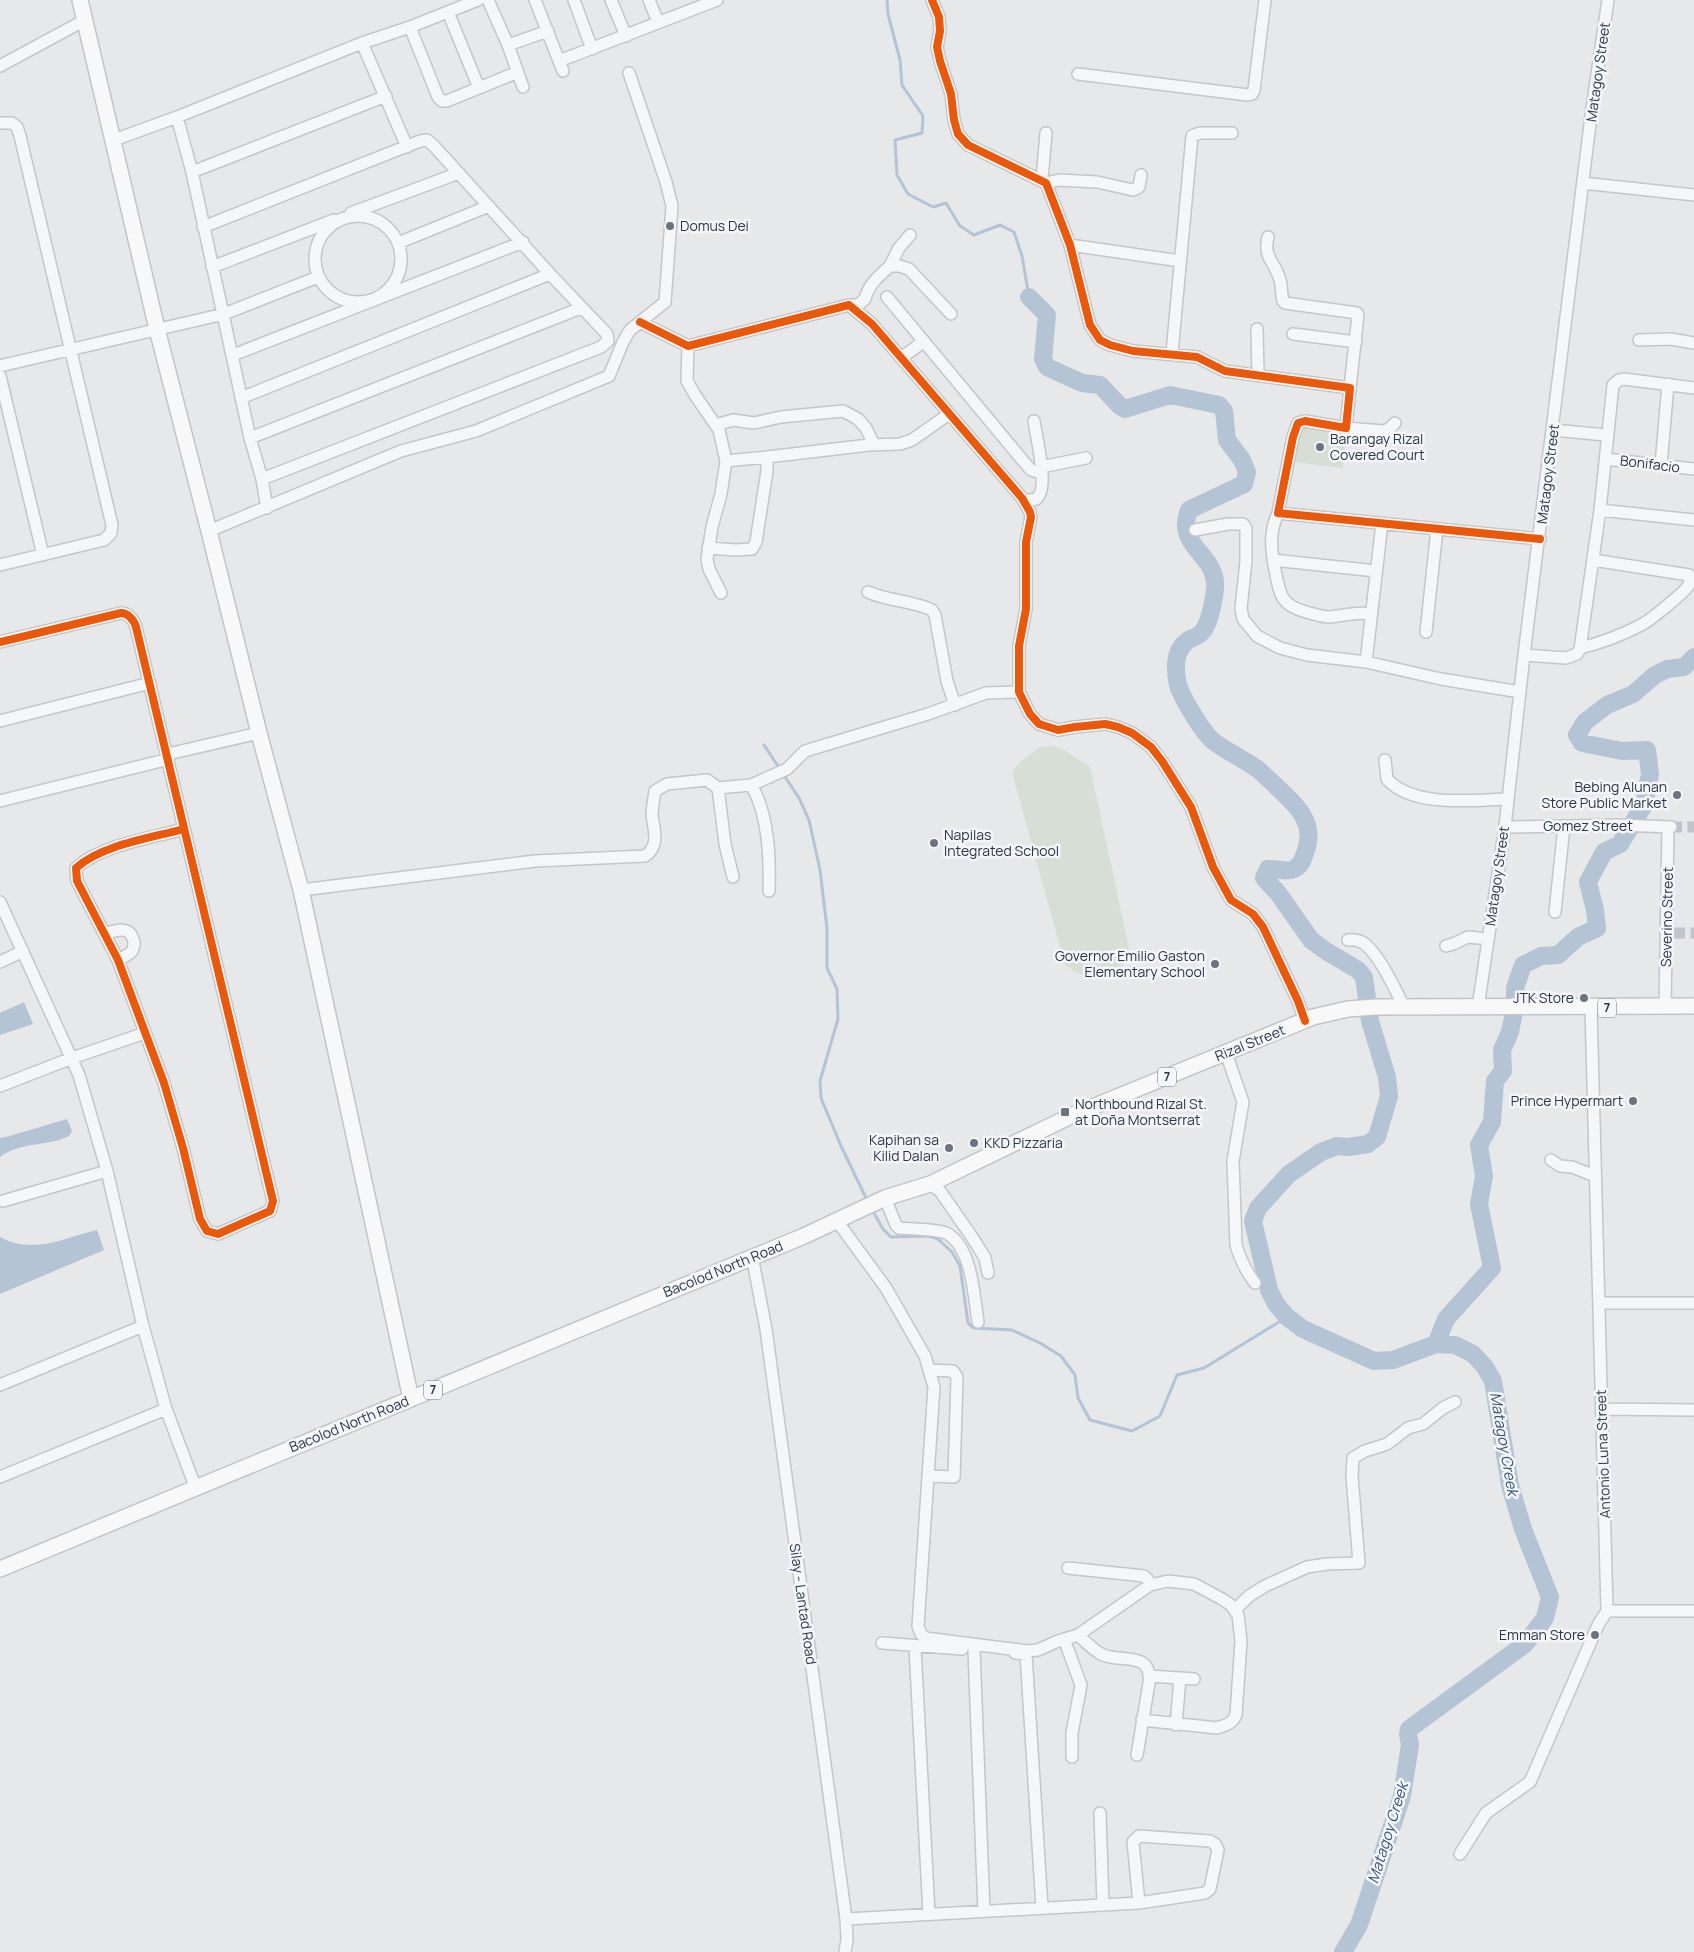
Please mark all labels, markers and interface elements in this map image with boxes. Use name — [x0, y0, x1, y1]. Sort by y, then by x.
street label: Matagoy Street — [1581, 20, 1614, 123]
place label: Domus Dei — [680, 216, 749, 235]
marker: Domus Dei — [664, 220, 676, 232]
street label: Matagoy Street — [1532, 423, 1563, 525]
place label: Barangay Rizal Covered Court — [1330, 429, 1425, 464]
marker: Barangay Rizal Covered Court — [1314, 441, 1326, 453]
street label: Bonifacio — [1619, 450, 1681, 477]
place label: Bebing Alunan Store Public Market — [1542, 777, 1667, 812]
marker: Bebing Alunan Store Public Market — [1671, 789, 1683, 801]
street label: Gomez Street — [1543, 816, 1633, 835]
street label: Matagoy Street — [1480, 824, 1513, 927]
place label: Napilas Integrated School — [944, 825, 1059, 860]
marker: Napilas Integrated School — [928, 837, 940, 849]
street label: Severino Street — [1656, 866, 1677, 967]
place label: Governor Emilio Gaston Elementary School — [1055, 946, 1205, 981]
marker: Governor Emilio Gaston Elementary School — [1209, 958, 1221, 970]
place label: JTK Store — [1513, 988, 1574, 1007]
marker: JTK Store — [1578, 992, 1590, 1004]
road number: 7 — [1598, 998, 1616, 1018]
street label: Rizal Street — [1212, 1020, 1288, 1065]
road number: 7 — [1158, 1068, 1176, 1086]
place label: Prince Hypermart — [1511, 1091, 1623, 1110]
place label: Northbound Rizal St. at Doña Montserrat — [1075, 1094, 1207, 1129]
marker: Prince Hypermart — [1627, 1095, 1639, 1107]
marker: Northbound Rizal St. at Doña Montserrat — [1059, 1106, 1071, 1118]
place label: Kapihan sa Kilid Dalan — [869, 1130, 939, 1165]
place label: KKD Pizzaria — [984, 1133, 1063, 1152]
marker: KKD Pizzaria — [968, 1137, 980, 1149]
marker: Kapihan sa Kilid Dalan — [943, 1142, 955, 1154]
street label: Bacolod North Road — [660, 1236, 786, 1301]
road number: 7 — [424, 1380, 442, 1400]
street label: Antonio Luna Street — [1591, 1389, 1614, 1519]
street label: Bacolod North Road — [286, 1391, 412, 1456]
water label: Matagoy Creek — [1485, 1391, 1524, 1500]
street label: Silay - Lantad Road — [786, 1542, 821, 1666]
place label: Emman Store — [1499, 1625, 1585, 1644]
marker: Emman Store — [1589, 1629, 1601, 1641]
water label: Matagoy Creek — [1362, 1777, 1414, 1886]

